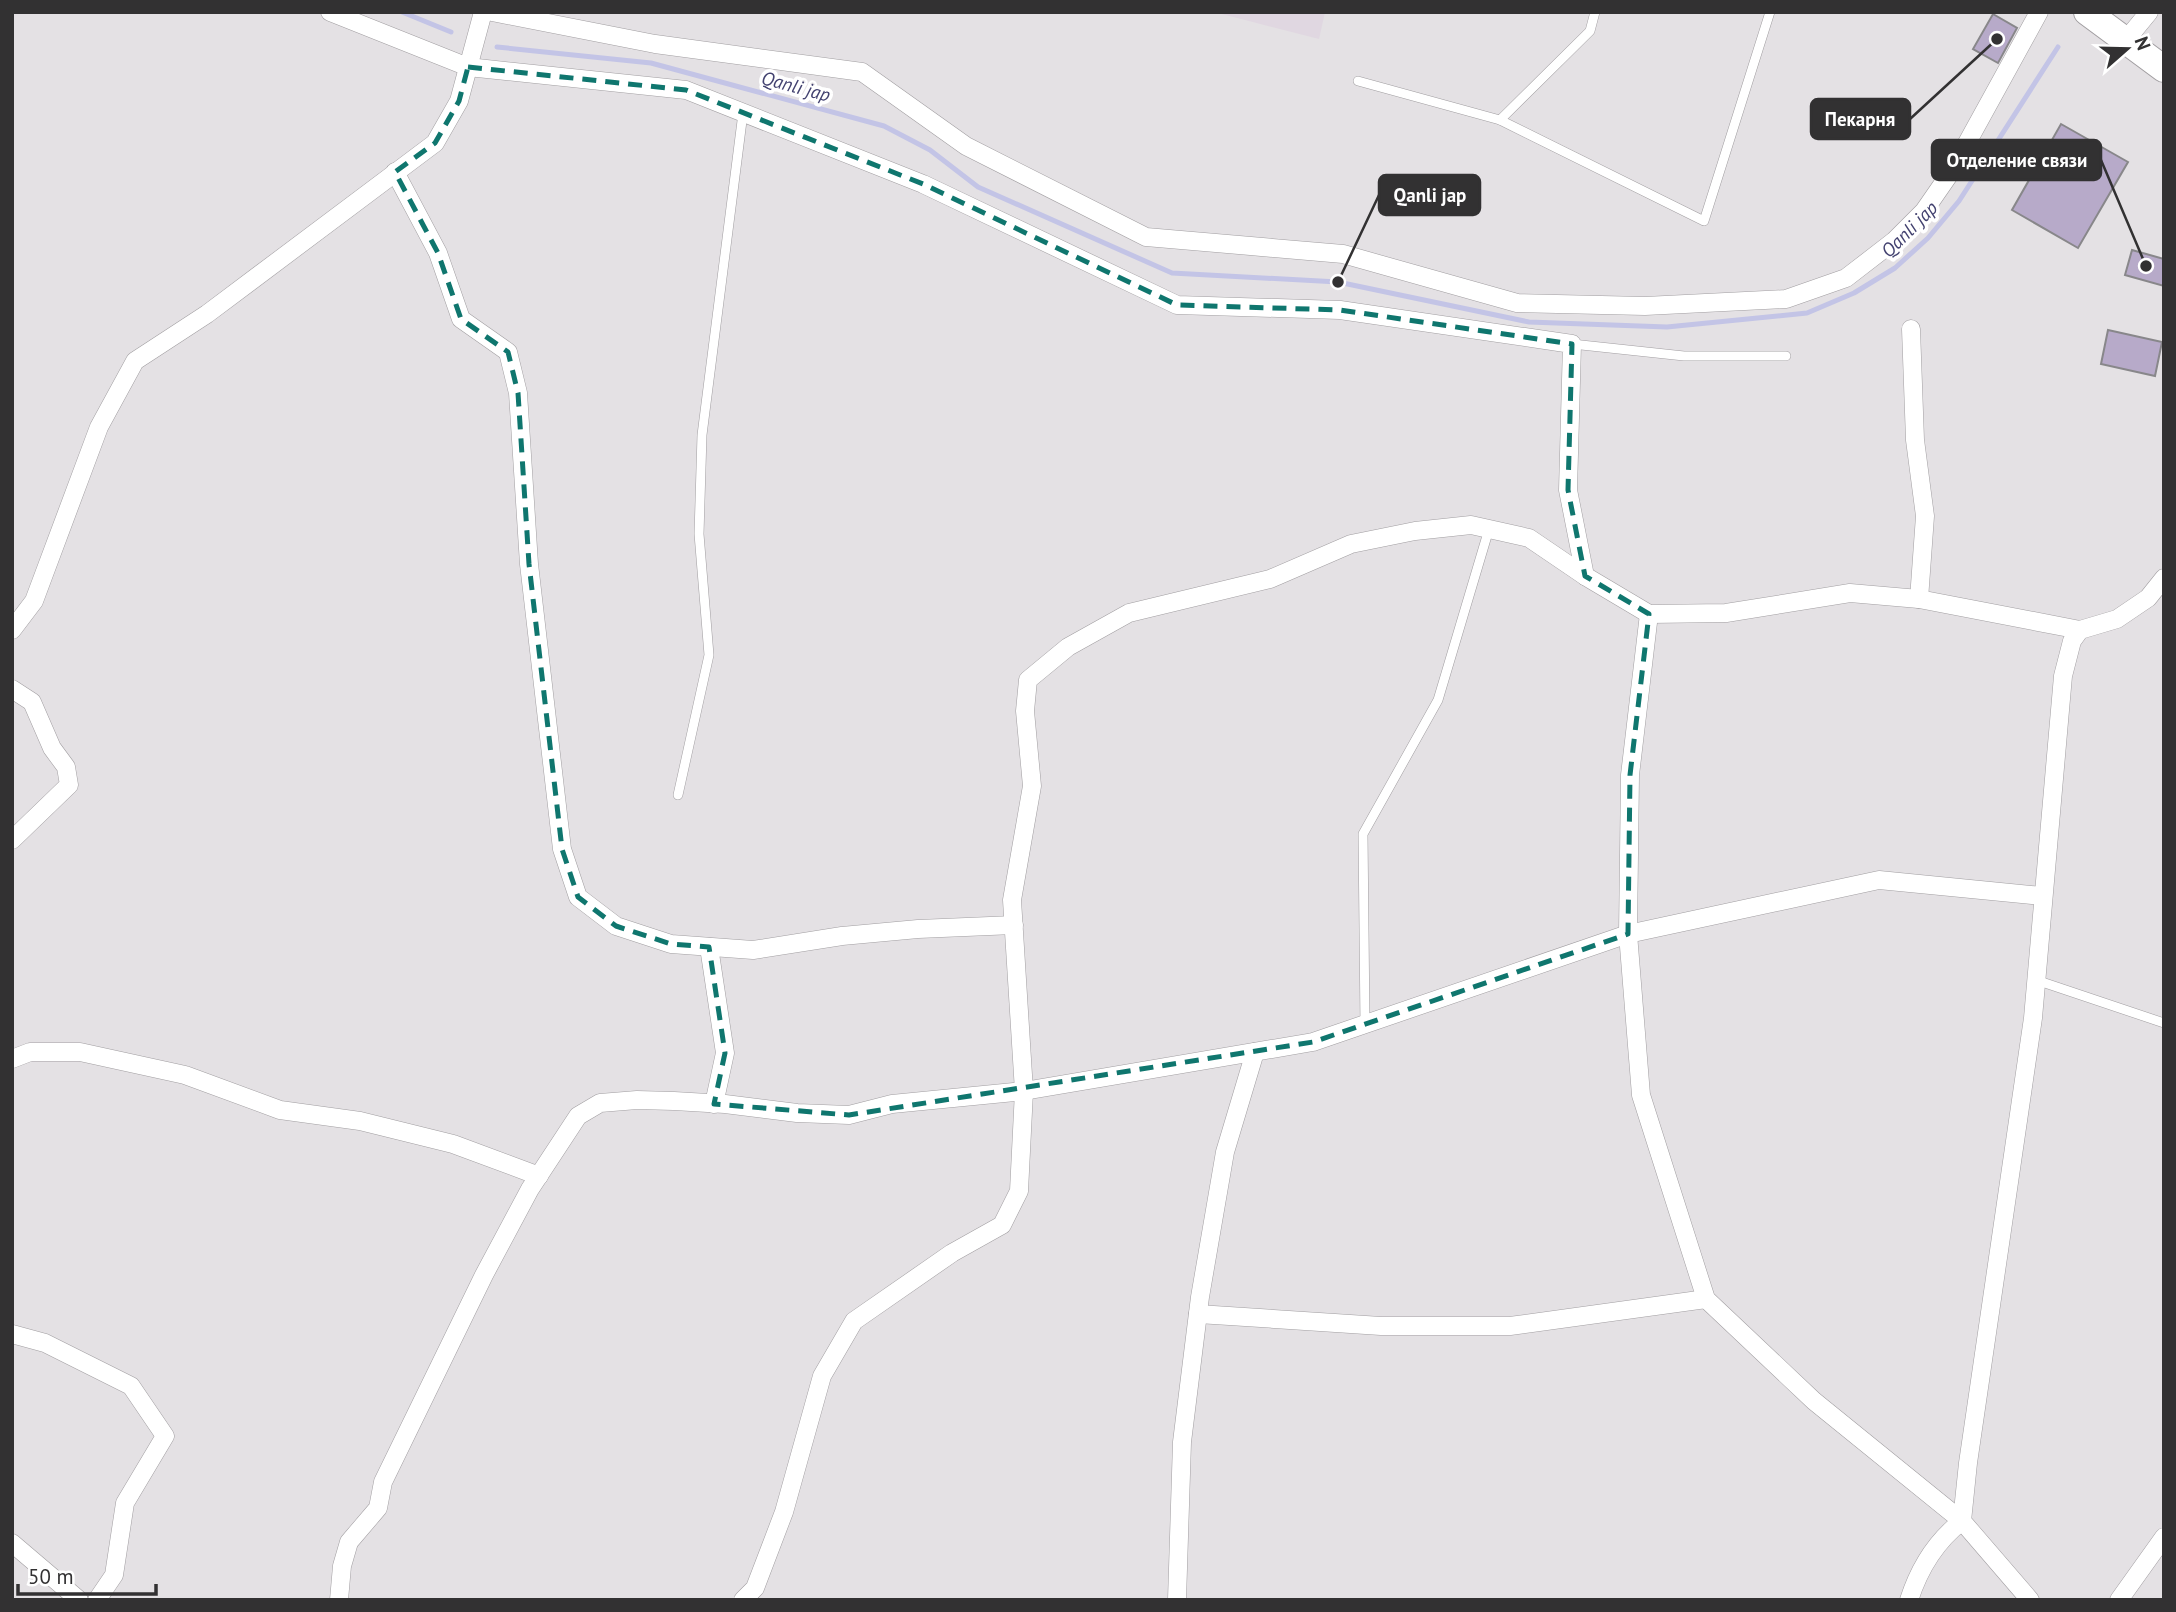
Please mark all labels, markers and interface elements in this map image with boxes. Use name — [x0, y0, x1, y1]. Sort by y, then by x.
north arrow — [2092, 14, 2162, 84]
text: N — [2130, 33, 2156, 53]
water label: Qanli jap — [759, 65, 833, 107]
callout: Пекарня — [1811, 99, 1910, 139]
text: Пекарня — [1825, 107, 1895, 131]
callout: Отделение связи — [1932, 140, 2101, 180]
text: Отделение связи — [1947, 148, 2087, 172]
callout: Qanli jap — [1379, 175, 1480, 215]
text: Qanli jap — [1394, 183, 1466, 207]
water label: Qanli jap — [1876, 195, 1943, 262]
scale bar — [18, 1552, 156, 1596]
text: 50 m — [28, 1563, 74, 1590]

